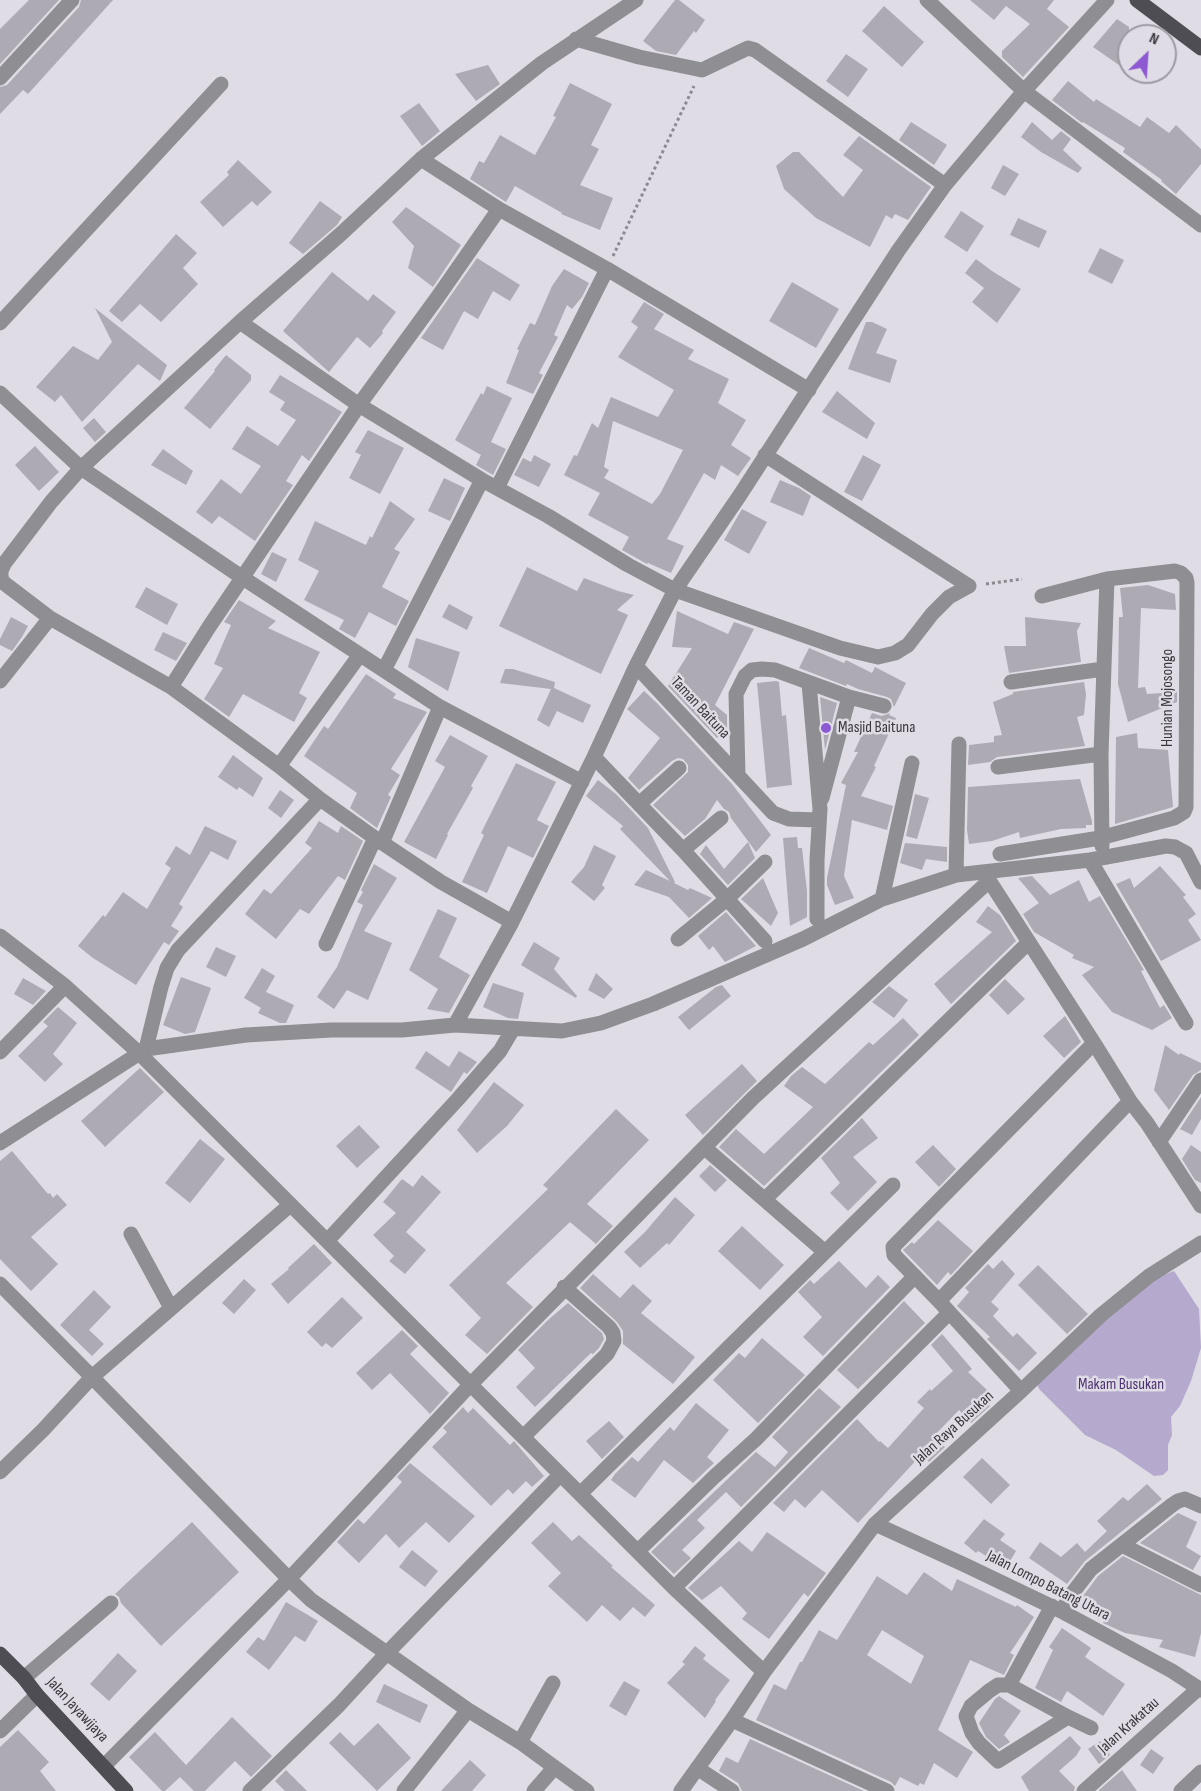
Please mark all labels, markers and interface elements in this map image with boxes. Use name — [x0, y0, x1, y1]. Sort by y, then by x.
north arrow — [1117, 24, 1177, 84]
text: N — [1146, 29, 1162, 49]
street label: Hunian Mojosongo — [1158, 649, 1178, 747]
street label: Taman Baituna — [666, 673, 734, 743]
place label: Masjid Baituna — [838, 718, 915, 738]
marker: Masjid Baituna — [819, 721, 833, 735]
park label: Makam Busukan — [1078, 1375, 1164, 1395]
street label: Jalan Raya Busukan — [910, 1387, 998, 1469]
street label: Jalan Lompo Batang Utara — [983, 1547, 1113, 1625]
street label: Jalan Jayawijaya — [42, 1673, 112, 1747]
street label: Jalan Krakatau — [1095, 1694, 1163, 1758]

